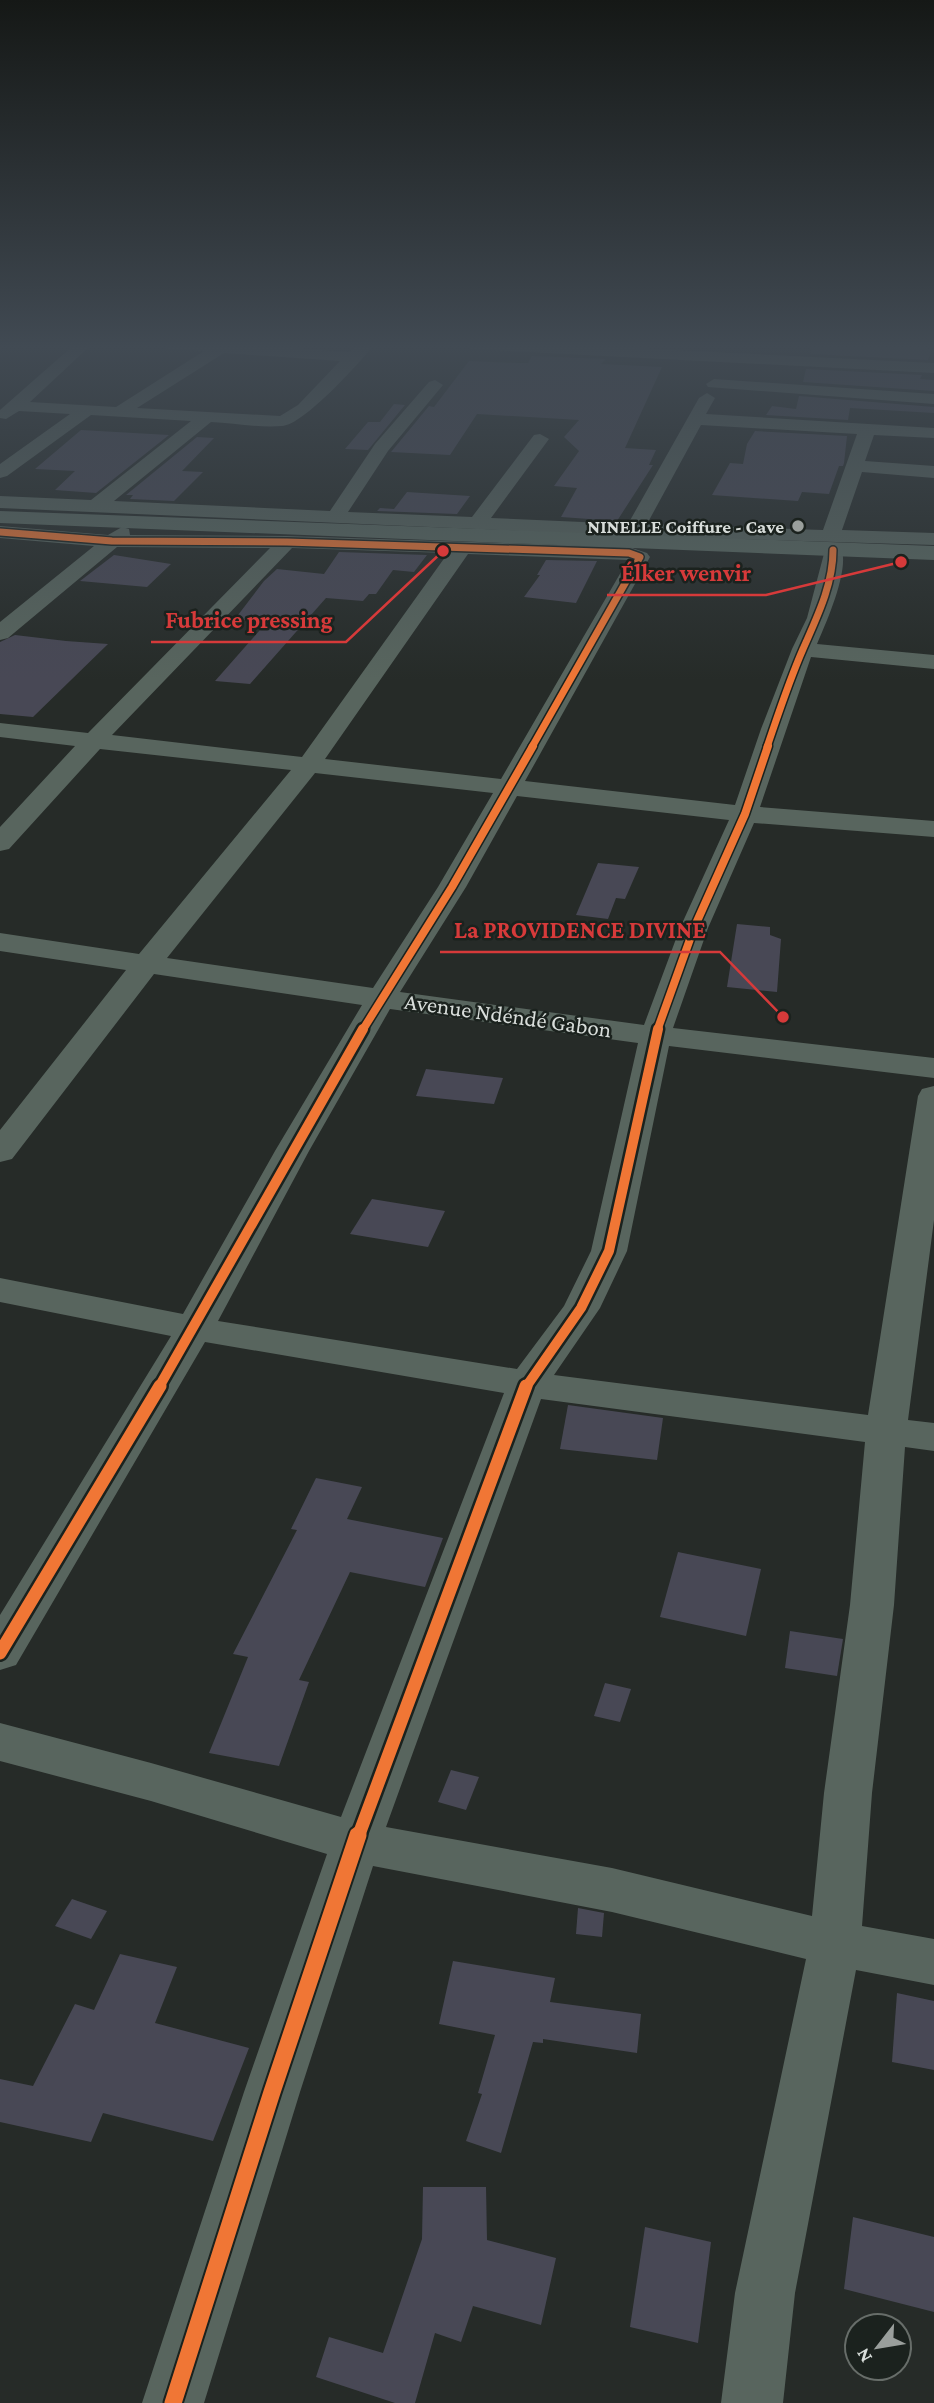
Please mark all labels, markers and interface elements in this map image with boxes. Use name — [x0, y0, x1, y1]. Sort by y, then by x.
place label: NINELLE Coiffure - Cave — [587, 516, 784, 537]
marker: NINELLE Coiffure - Cave — [790, 518, 806, 534]
callout: Élker wenvir — [607, 550, 766, 595]
text: Élker wenvir — [621, 559, 752, 586]
callout: Fubrice pressing — [151, 597, 346, 642]
text: Fubrice pressing — [165, 606, 333, 633]
callout: La PROVIDENCE DIVINE — [440, 907, 720, 952]
text: La PROVIDENCE DIVINE — [454, 916, 706, 943]
street label: Avenue Ndéndé Gabon — [403, 988, 613, 1042]
north arrow — [843, 2312, 913, 2382]
text: N — [851, 2344, 876, 2366]

